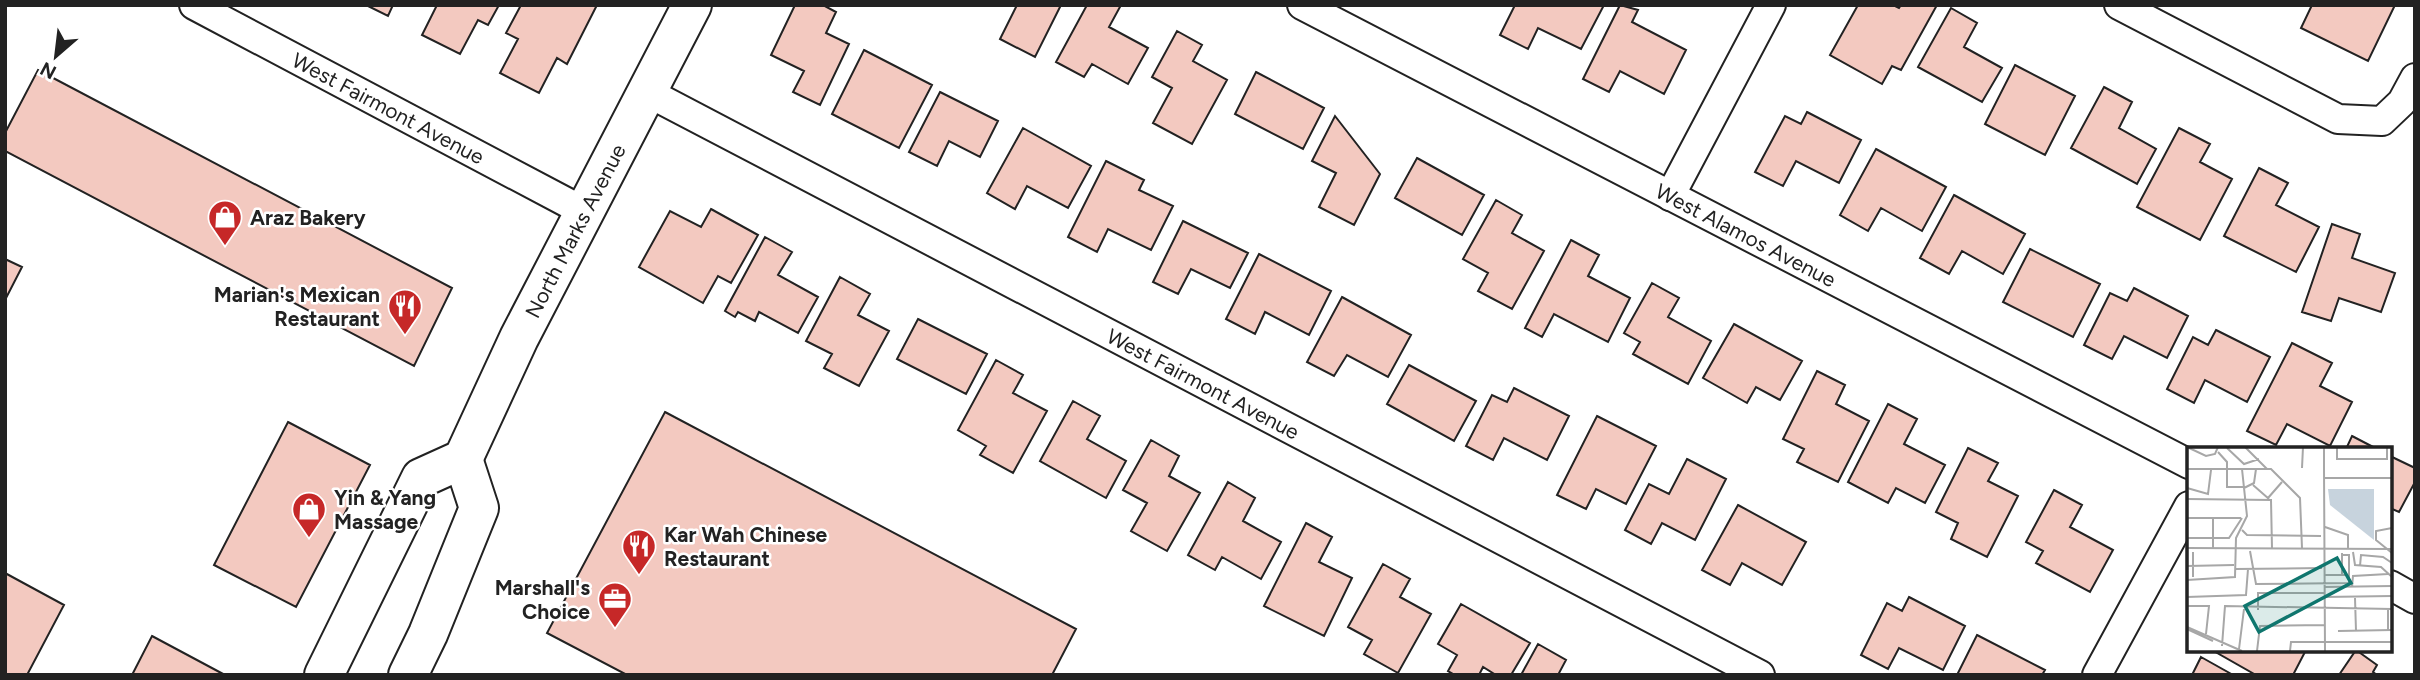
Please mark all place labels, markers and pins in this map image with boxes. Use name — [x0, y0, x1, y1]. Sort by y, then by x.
shop icon: Araz Bakery — [206, 198, 244, 247]
place label: Araz Bakery — [250, 205, 367, 230]
place label: Marian's Mexican Restaurant — [214, 282, 380, 331]
restaurant icon: Marian's Mexican Restaurant — [386, 287, 424, 336]
place label: Yin & Yang Massage — [334, 485, 436, 534]
shop icon: Yin & Yang Massage — [290, 490, 328, 539]
place label: Kar Wah Chinese Restaurant — [664, 522, 828, 571]
restaurant icon: Kar Wah Chinese Restaurant — [620, 527, 658, 576]
place label: Marshall's Choice — [495, 575, 590, 624]
office icon: Marshall's Choice — [596, 580, 634, 629]

